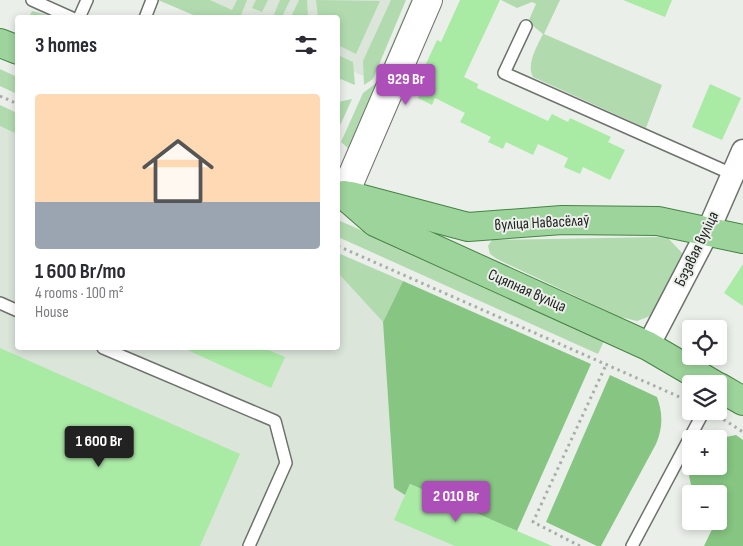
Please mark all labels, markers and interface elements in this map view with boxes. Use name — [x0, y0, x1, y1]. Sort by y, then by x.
icon: filters — [292, 31, 320, 59]
text: 3 homes — [35, 33, 97, 58]
pin: 929 Br — [365, 64, 447, 106]
text: 929 Br — [387, 70, 425, 89]
icon: home — [133, 126, 223, 216]
street label: Бэзавая вуліца — [671, 208, 723, 290]
street label: вуліца Навасёлаў — [494, 211, 590, 235]
text: 1 600 Br/mo — [35, 259, 126, 284]
street label: Сцяпная вуліца — [485, 265, 569, 317]
text: 4 rooms · 100 m² — [35, 284, 124, 303]
text: House — [35, 303, 69, 322]
map controls — [682, 320, 727, 530]
button: locate — [682, 320, 727, 365]
button: layers — [682, 375, 727, 420]
pin: 1 600 Br — [47, 426, 151, 468]
button: + — [682, 430, 727, 475]
text: 1 600 Br — [76, 432, 122, 451]
pin: 2 010 Br — [404, 480, 508, 523]
button: − — [682, 485, 727, 530]
text: 2 010 Br — [433, 487, 479, 506]

